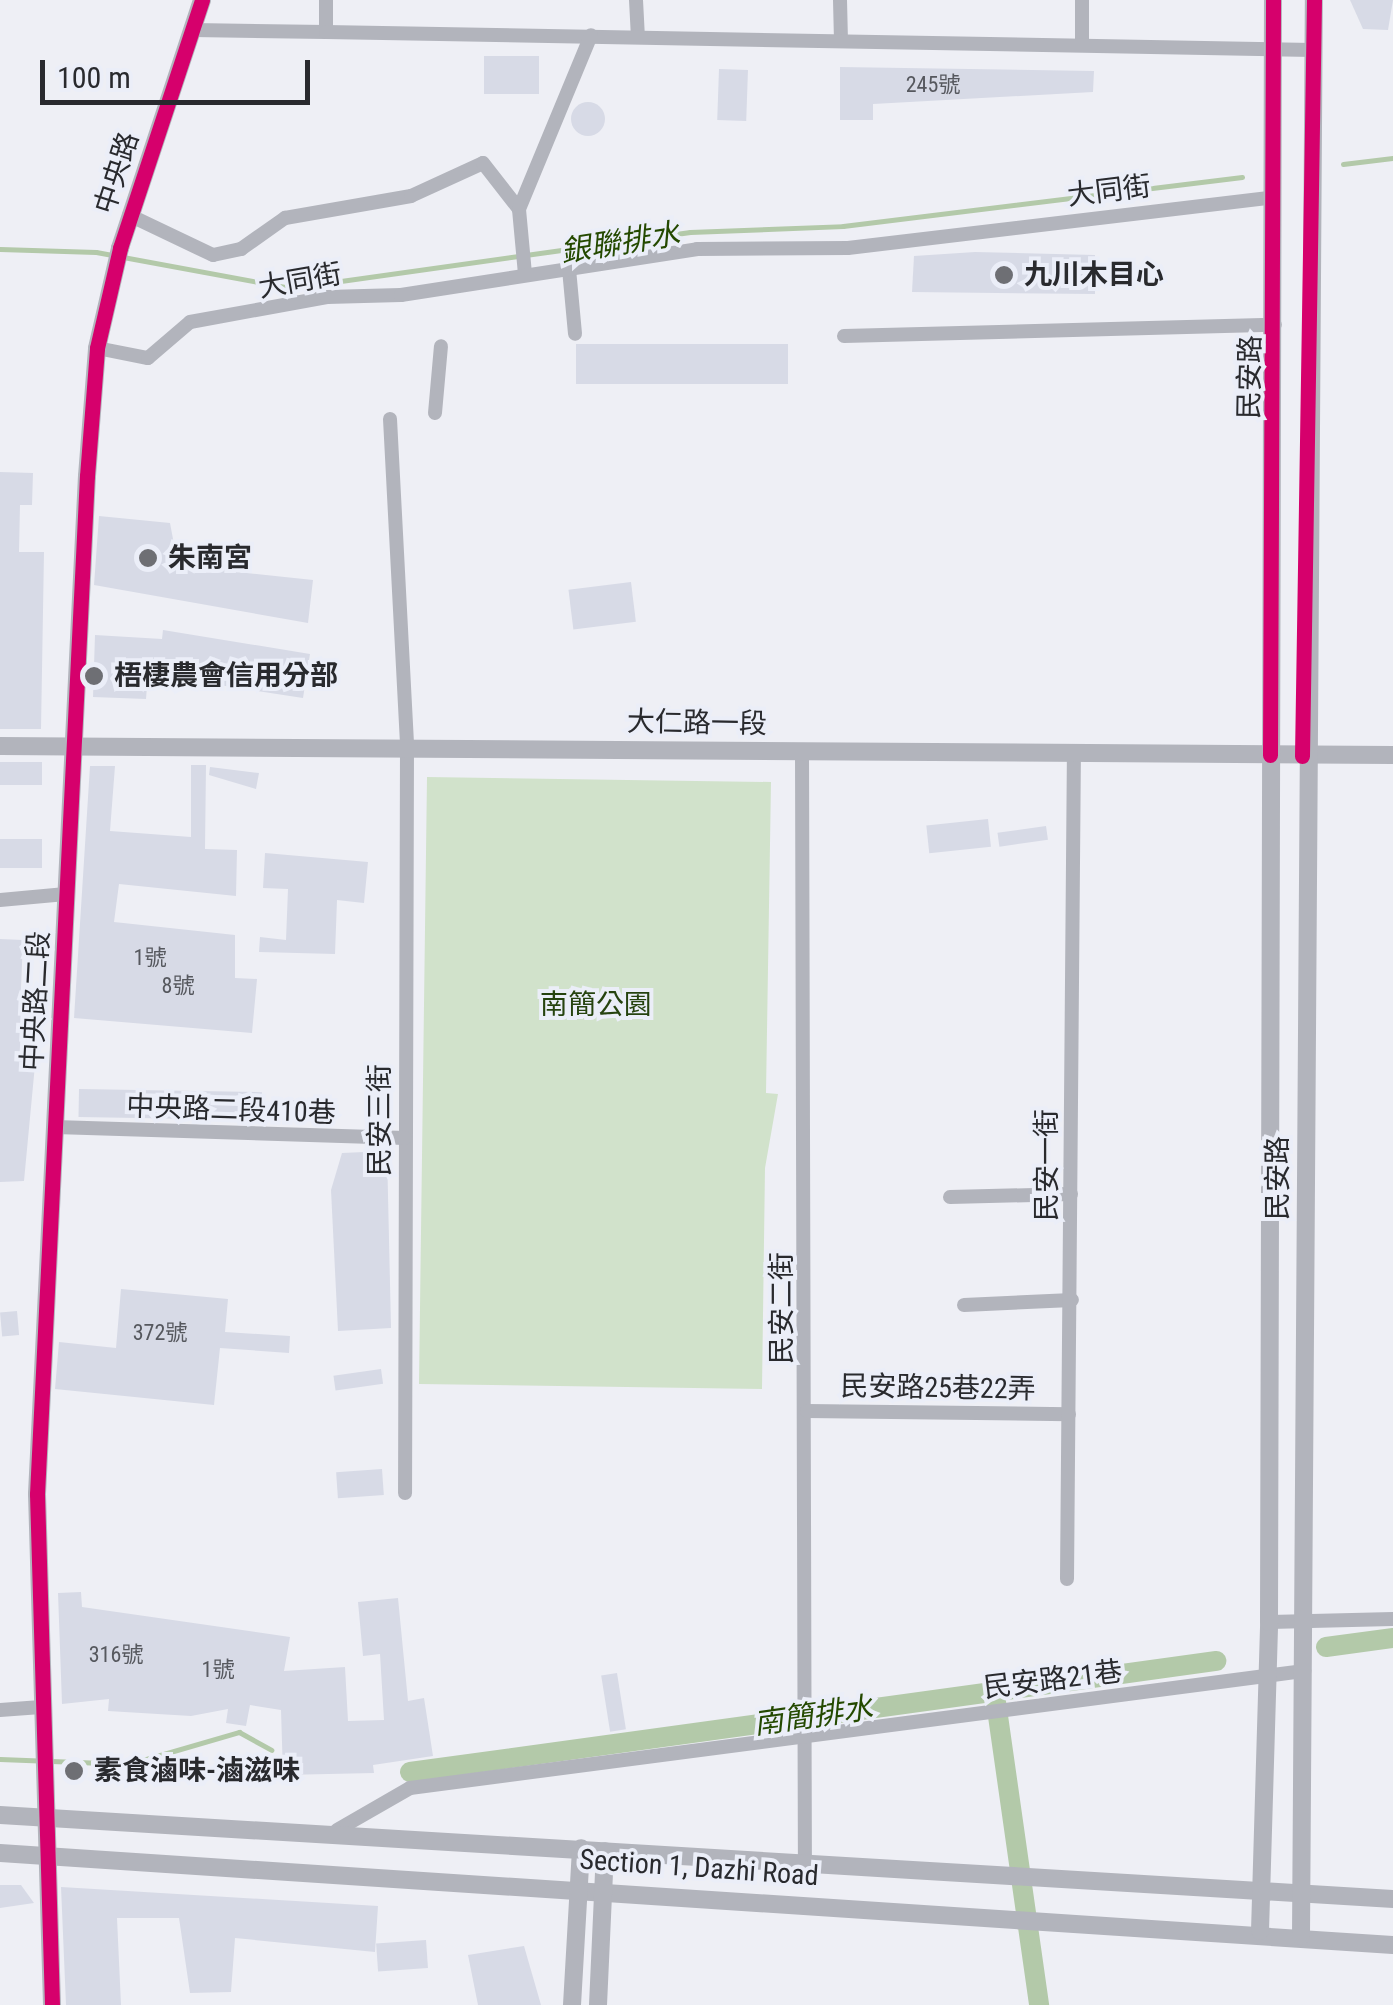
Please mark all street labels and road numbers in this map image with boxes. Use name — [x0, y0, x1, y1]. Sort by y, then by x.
street label: 中央路 — [88, 128, 146, 218]
street label: 大同街 — [1065, 169, 1153, 213]
street label: 大同街 — [256, 257, 344, 305]
street label: 民安路 — [1232, 335, 1268, 419]
street label: 大仁路一段 — [627, 705, 767, 741]
street label: 中央路二段 — [16, 930, 56, 1072]
street label: 民安三街 — [363, 1064, 397, 1176]
street label: 中央路二段410巷 — [126, 1090, 336, 1130]
street label: 民安一街 — [1030, 1109, 1064, 1221]
street label: 民安路 — [1261, 1136, 1295, 1220]
street label: 民安二街 — [765, 1252, 799, 1364]
street label: 民安路25巷22弄 — [840, 1369, 1036, 1407]
street label: 民安路21巷 — [982, 1655, 1124, 1705]
street label: Section 1, Dazhi Road — [578, 1843, 820, 1893]

